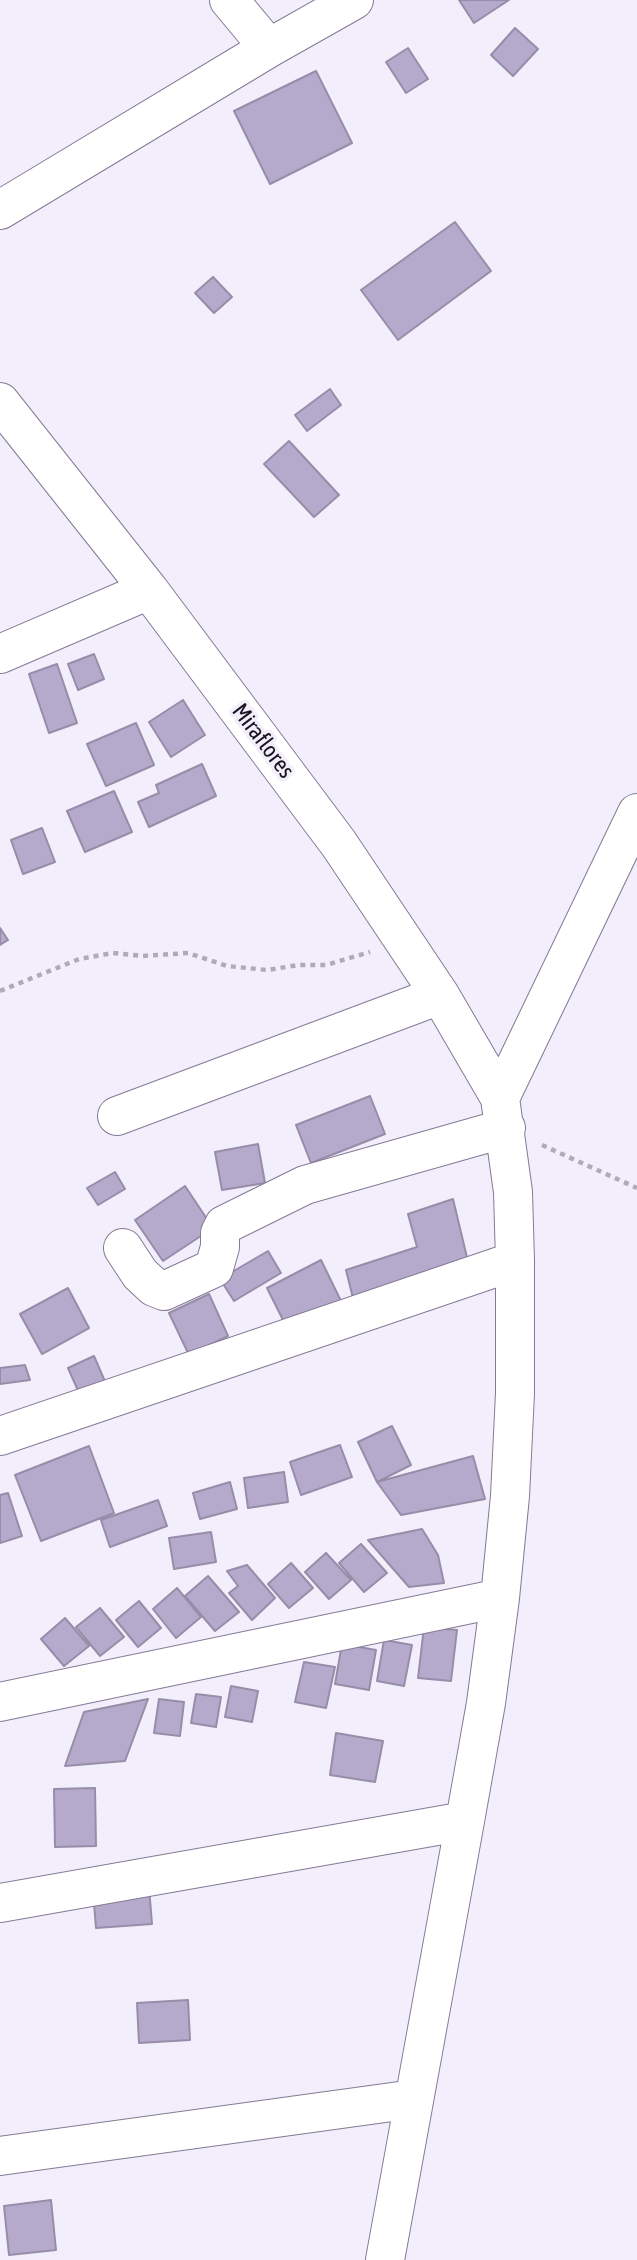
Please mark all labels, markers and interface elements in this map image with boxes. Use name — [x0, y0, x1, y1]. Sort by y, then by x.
street label: Miraflores — [226, 698, 300, 784]

